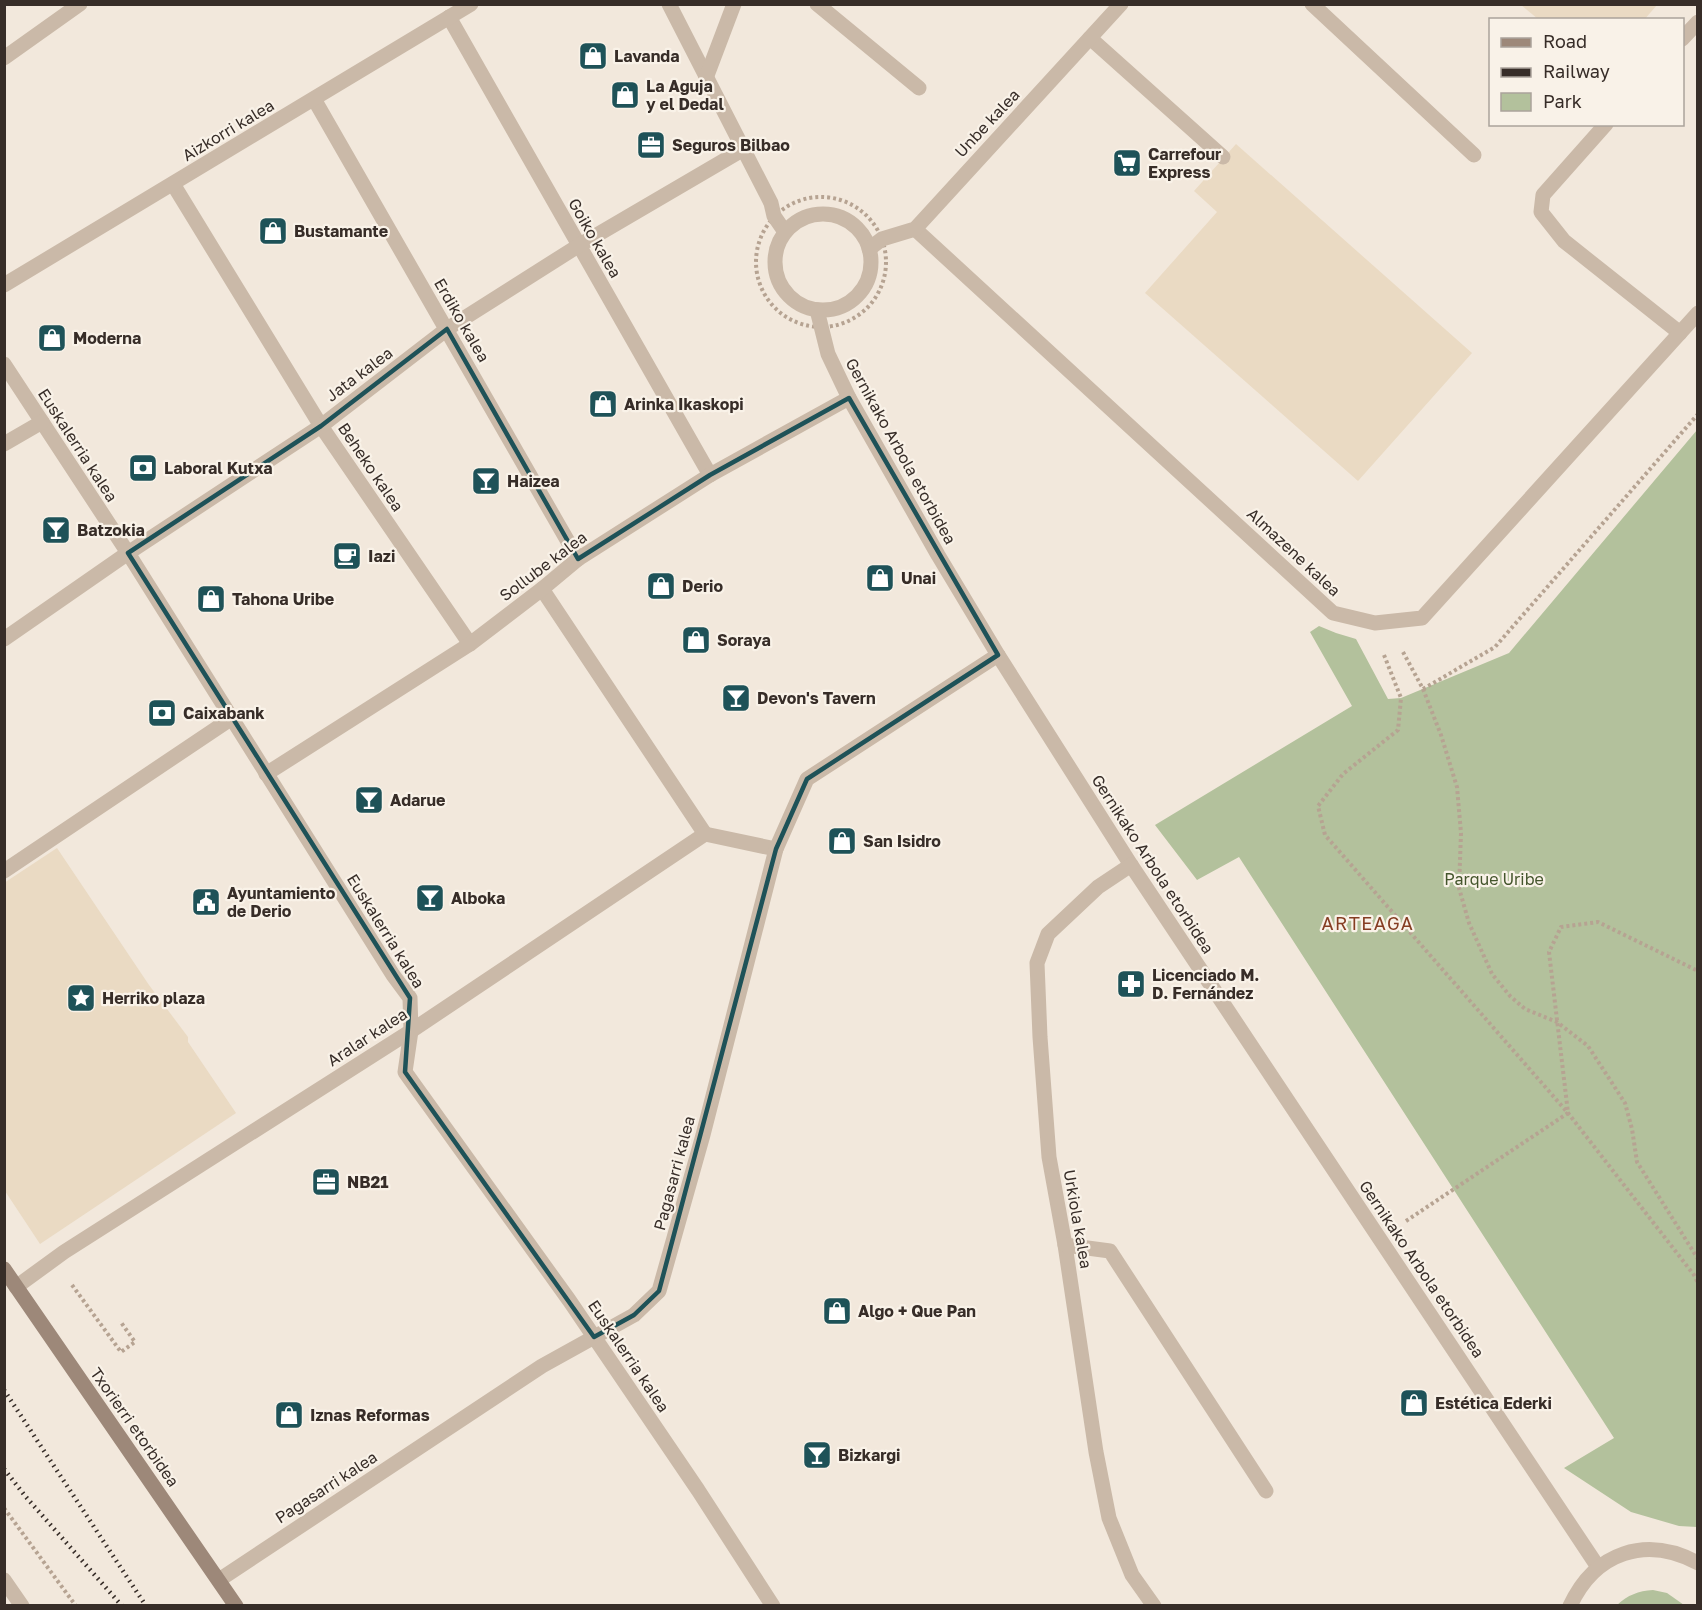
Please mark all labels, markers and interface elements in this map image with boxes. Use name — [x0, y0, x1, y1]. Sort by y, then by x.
legend — [1489, 18, 1684, 126]
text: Road — [1543, 30, 1587, 52]
shop icon: Lavanda — [577, 40, 609, 72]
place label: Lavanda — [614, 46, 679, 66]
text: Railway — [1543, 60, 1610, 82]
place label: La Aguja y el Dedal — [646, 76, 724, 114]
shop icon: La Aguja y el Dedal — [609, 79, 641, 111]
street label: Unbe kalea — [950, 85, 1024, 161]
text: Park — [1543, 90, 1582, 112]
street label: Aizkorri kalea — [179, 95, 277, 165]
office icon: Seguros Bilbao — [635, 129, 667, 161]
place label: Seguros Bilbao — [672, 135, 790, 155]
place label: Carrefour Express — [1148, 144, 1221, 182]
supermarket icon: Carrefour Express — [1111, 147, 1143, 179]
street label: Goiko kalea — [564, 195, 626, 281]
shop icon: Bustamante — [257, 215, 289, 247]
place label: Bustamante — [294, 221, 388, 241]
street label: Erdiko kalea — [430, 275, 494, 365]
shop icon: Moderna — [36, 322, 68, 354]
place label: Moderna — [73, 328, 141, 348]
street label: Jata kalea — [322, 342, 396, 406]
street label: Gernikako Arbola etorbidea — [841, 355, 961, 547]
street label: Euskalerria kalea — [34, 385, 122, 505]
shop icon: Arinka Ikaskopi — [587, 388, 619, 420]
place label: Arinka Ikaskopi — [624, 394, 744, 414]
street label: Beheko kalea — [334, 419, 408, 515]
bank icon: Laboral Kutxa — [127, 452, 159, 484]
place label: Laboral Kutxa — [164, 458, 273, 478]
bar icon: Haizea — [470, 465, 502, 497]
place label: Haizea — [507, 471, 560, 491]
street label: Almazene kalea — [1243, 504, 1345, 600]
bar icon: Batzokia — [40, 514, 72, 546]
place label: Batzokia — [77, 520, 145, 540]
street label: Sollube kalea — [495, 527, 591, 605]
cafe icon: Iazi — [331, 540, 363, 572]
place label: Iazi — [368, 546, 395, 566]
shop icon: Unai — [864, 562, 896, 594]
place label: Unai — [901, 568, 936, 588]
shop icon: Derio — [645, 570, 677, 602]
place label: Derio — [682, 576, 724, 596]
shop icon: Tahona Uribe — [195, 583, 227, 615]
place label: Tahona Uribe — [232, 589, 334, 609]
shop icon: Soraya — [680, 624, 712, 656]
place label: Soraya — [717, 630, 771, 650]
bar icon: Devon's Tavern — [720, 682, 752, 714]
place label: Devon's Tavern — [757, 688, 876, 708]
bank icon: Caixabank — [146, 697, 178, 729]
place label: Caixabank — [183, 703, 265, 723]
street label: Gernikako Arbola etorbidea — [1088, 771, 1218, 957]
bar icon: Adarue — [353, 784, 385, 816]
place label: Adarue — [390, 790, 446, 810]
shop icon: San Isidro — [826, 825, 858, 857]
place label: San Isidro — [863, 831, 941, 851]
park label: Parque Uribe — [1444, 869, 1544, 889]
street label: Euskalerria kalea — [343, 870, 429, 992]
bar icon: Alboka — [414, 882, 446, 914]
place label: Ayuntamiento de Derio — [227, 883, 336, 921]
public building icon: Ayuntamiento de Derio — [190, 886, 222, 918]
place label: Alboka — [451, 888, 505, 908]
district label: ARTEAGA — [1322, 912, 1414, 934]
place label: Licenciado M. D. Fernández — [1152, 965, 1260, 1003]
pharmacy icon: Licenciado M. D. Fernández — [1115, 968, 1147, 1000]
place icon: Herriko plaza — [65, 982, 97, 1014]
place label: Herriko plaza — [102, 988, 205, 1008]
street label: Aralar kalea — [323, 1004, 411, 1070]
street label: Pagasarri kalea — [649, 1114, 699, 1232]
office icon: NB21 — [310, 1166, 342, 1198]
street label: Urkiola kalea — [1059, 1168, 1097, 1270]
place label: NB21 — [347, 1172, 388, 1192]
street label: Gernikako Arbola etorbidea — [1355, 1177, 1489, 1361]
shop icon: Algo + Que Pan — [821, 1295, 853, 1327]
street label: Euskalerria kalea — [584, 1296, 674, 1416]
place label: Algo + Que Pan — [858, 1301, 976, 1321]
street label: Txorierri etorbidea — [86, 1363, 184, 1491]
shop icon: Estética Ederki — [1398, 1387, 1430, 1419]
place label: Estética Ederki — [1435, 1393, 1552, 1413]
shop icon: Iznas Reformas — [273, 1399, 305, 1431]
place label: Iznas Reformas — [310, 1405, 430, 1425]
bar icon: Bizkargi — [801, 1439, 833, 1471]
place label: Bizkargi — [838, 1445, 900, 1465]
street label: Pagasarri kalea — [271, 1447, 381, 1527]

